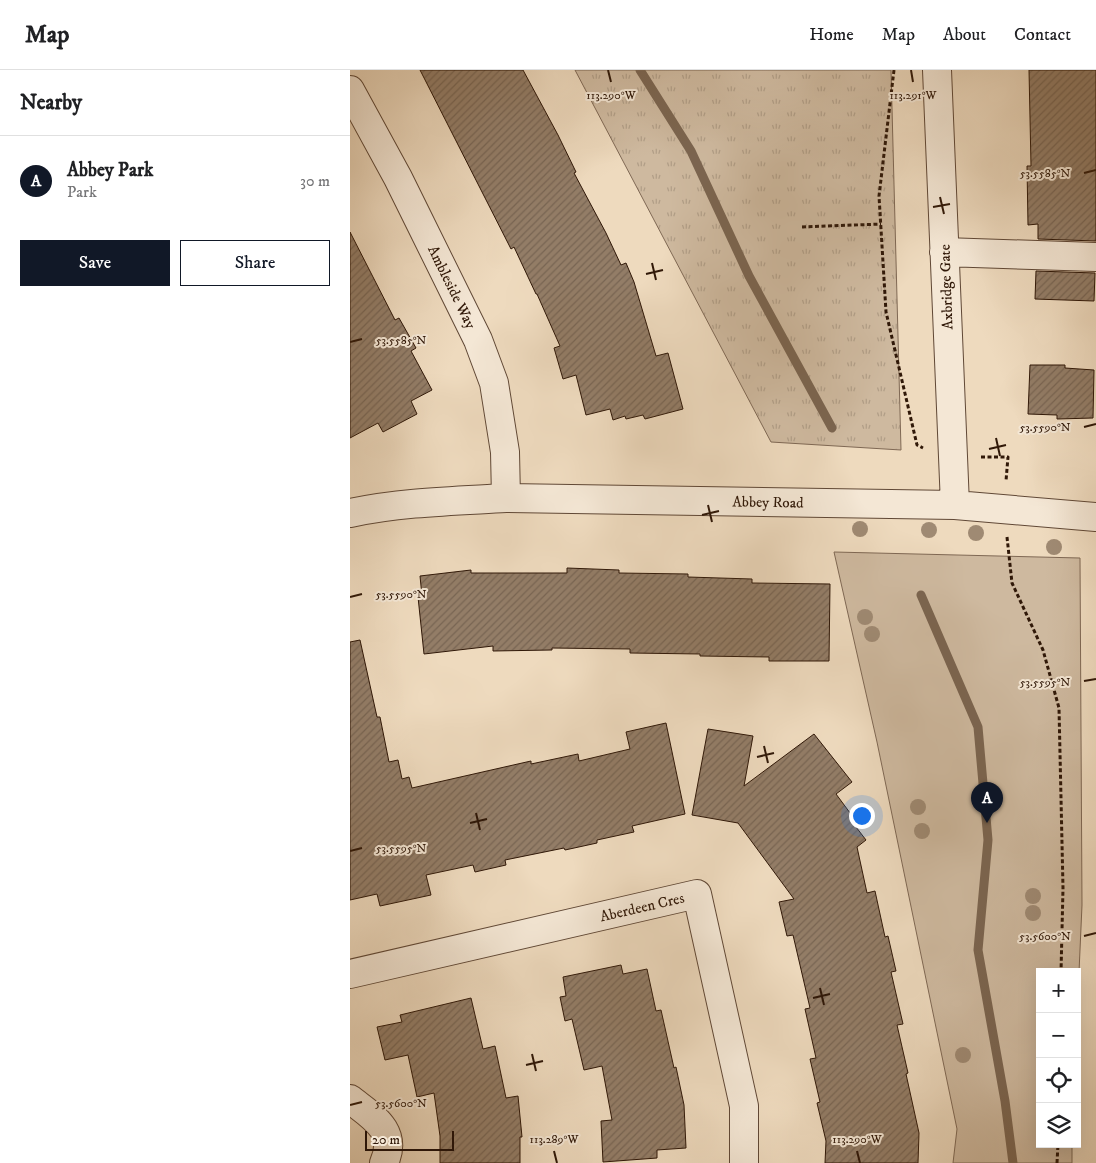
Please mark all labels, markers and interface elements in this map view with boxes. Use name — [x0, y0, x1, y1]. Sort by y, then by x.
text: Map — [25, 20, 69, 50]
text: Home — [809, 24, 854, 46]
text: Map — [882, 24, 915, 46]
text: About — [943, 24, 986, 46]
text: Contact — [1014, 24, 1071, 46]
text: 113.290°W — [586, 88, 637, 103]
text: 113.291°W — [889, 88, 938, 103]
text: Nearby — [20, 90, 82, 116]
text: Abbey Park — [67, 159, 153, 182]
text: 53.5585°N — [1020, 166, 1070, 181]
text: A — [31, 171, 41, 191]
text: 30 m — [300, 171, 330, 191]
text: Park — [67, 182, 97, 202]
button: Save — [20, 240, 170, 286]
button: Share — [180, 240, 330, 286]
street label: Ambleside Way — [423, 242, 480, 333]
street label: Axbridge Gate — [936, 244, 957, 330]
text: 53.5585°N — [376, 333, 426, 348]
text: 53.5590°N — [1019, 420, 1071, 435]
street label: Abbey Road — [732, 492, 804, 513]
text: 53.5590°N — [375, 587, 427, 602]
text: 53.5595°N — [1020, 675, 1071, 690]
pin: A — [971, 782, 1003, 823]
your location — [849, 803, 875, 829]
text: 53.5595°N — [376, 841, 427, 856]
street label: Aberdeen Cres — [598, 889, 686, 926]
text: 53.5600°N — [1019, 929, 1071, 944]
map controls — [1036, 968, 1081, 1148]
button: + — [1036, 968, 1081, 1013]
button: − — [1036, 1013, 1081, 1058]
button: locate — [1036, 1058, 1081, 1103]
text: 53.5600°N — [375, 1096, 427, 1111]
button: layers — [1036, 1103, 1081, 1148]
scale bar — [365, 1128, 454, 1151]
text: 20 m — [372, 1131, 400, 1149]
text: 113.289°W — [530, 1132, 579, 1147]
text: 113.290°W — [832, 1132, 883, 1147]

